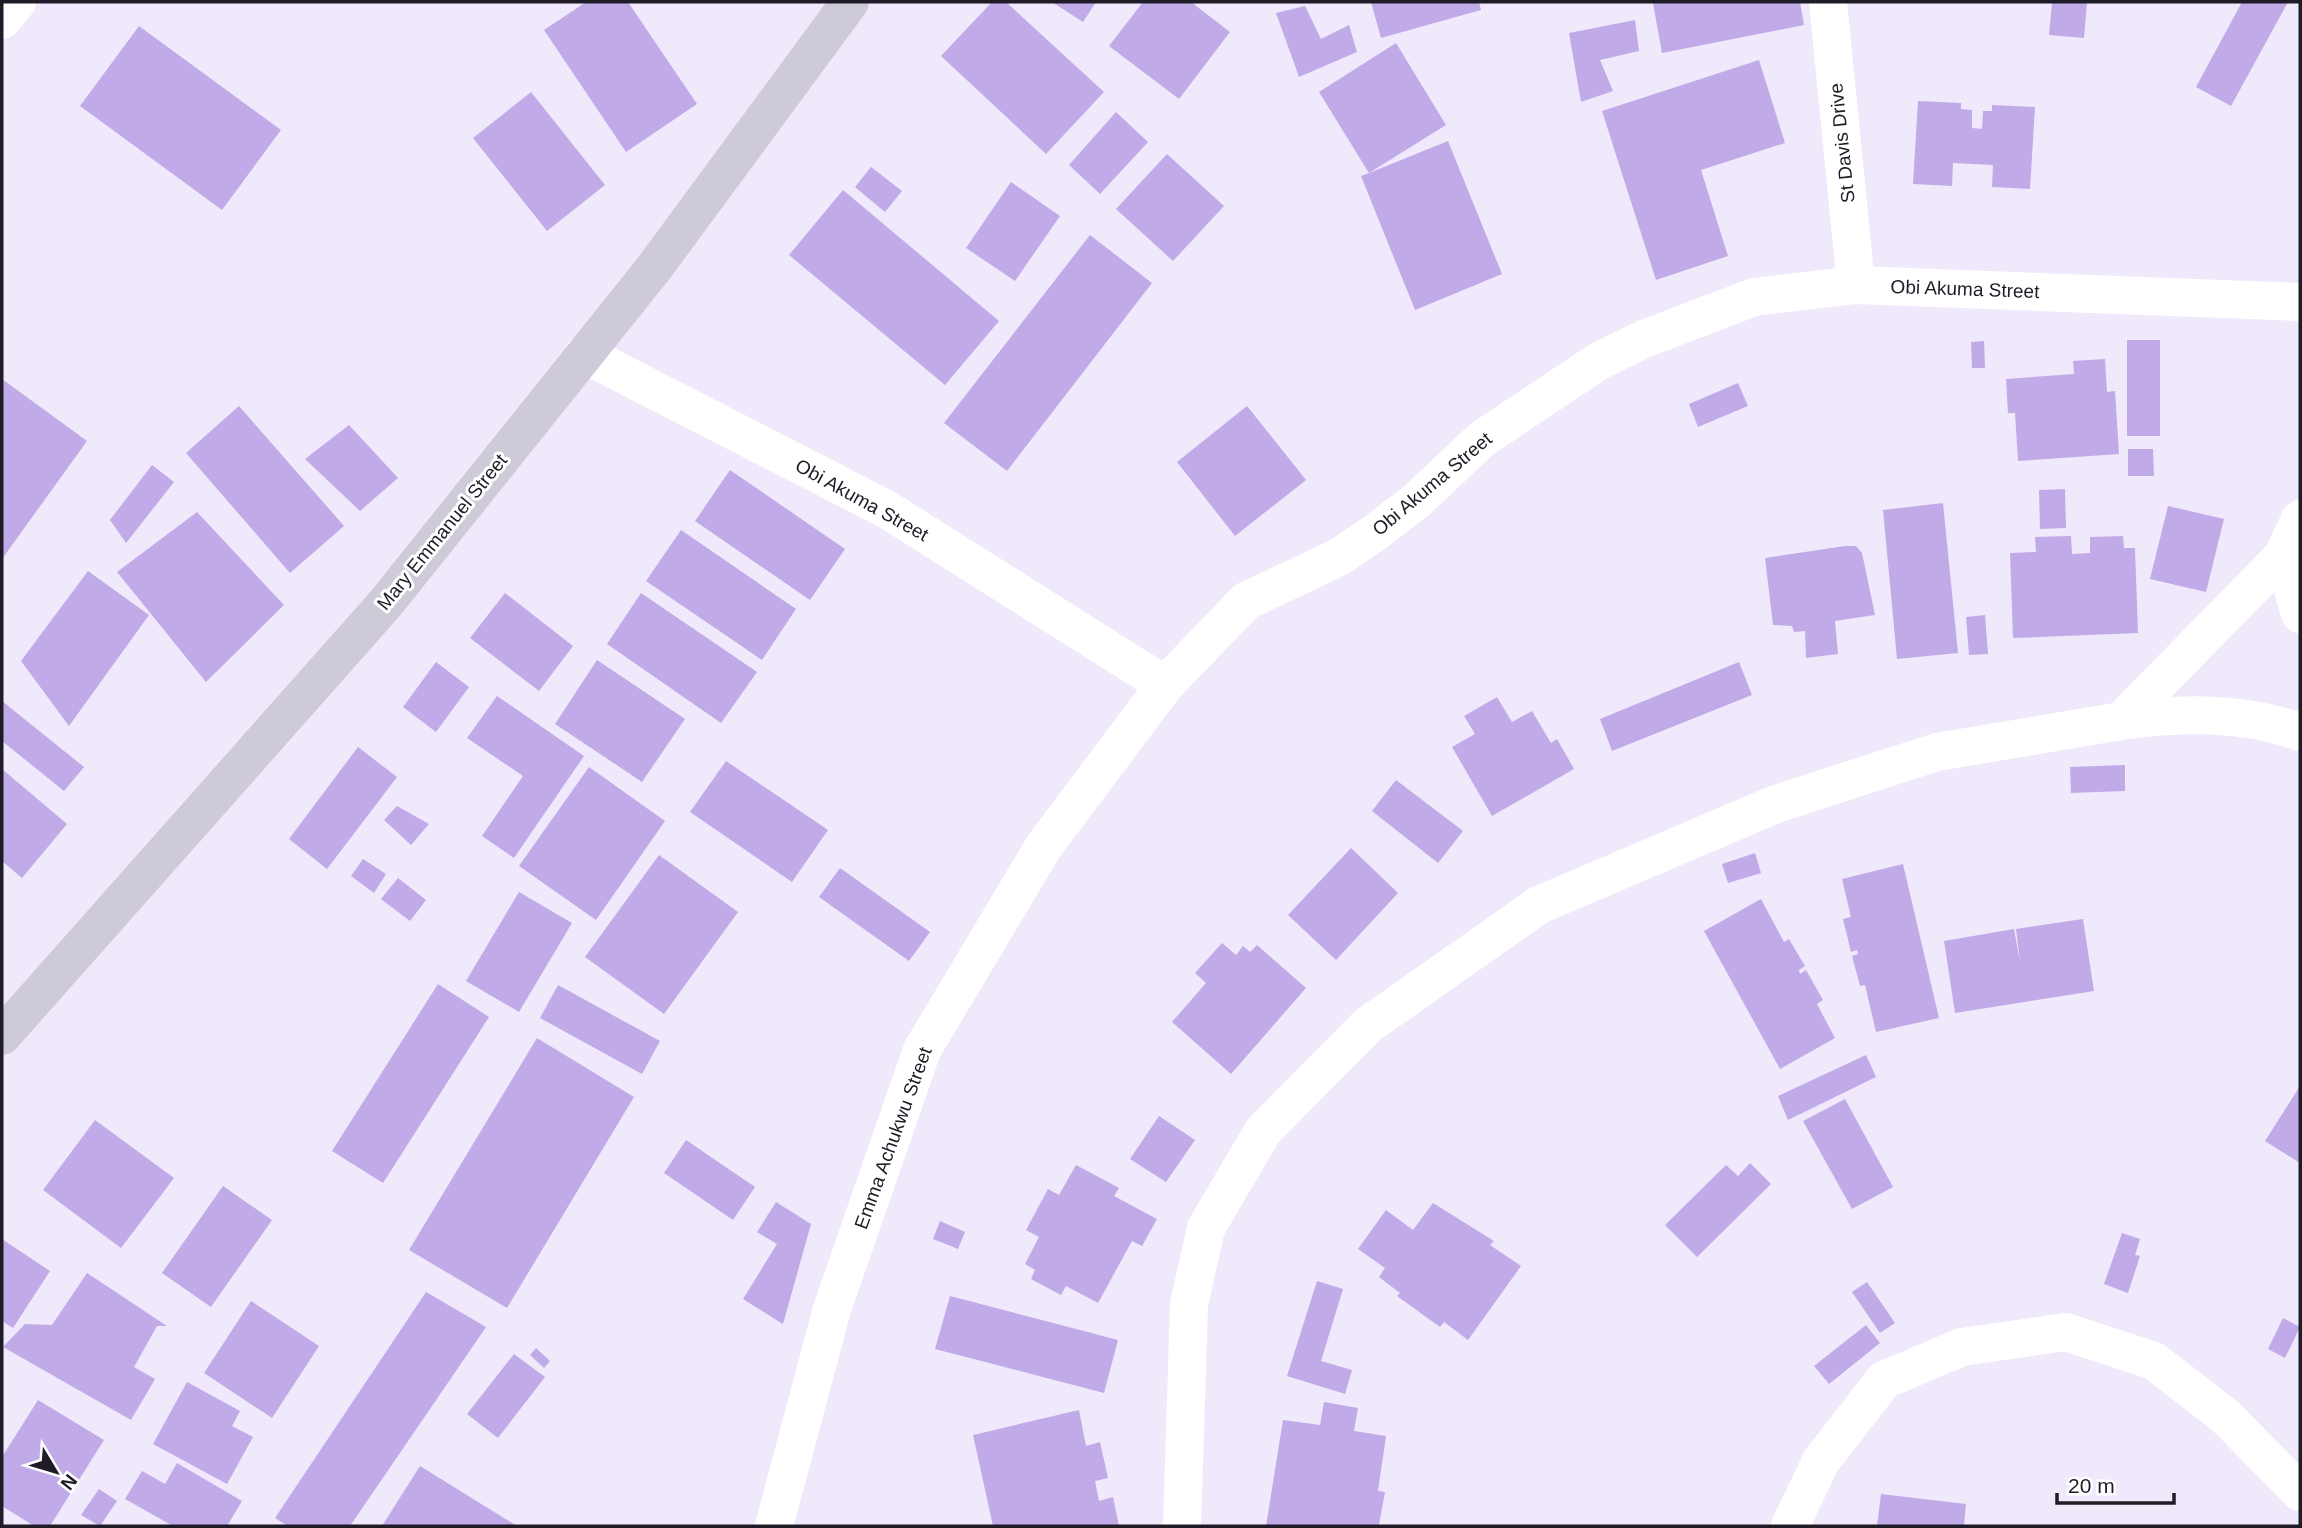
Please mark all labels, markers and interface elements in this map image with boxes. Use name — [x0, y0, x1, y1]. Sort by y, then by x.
street label: St Davis Drive — [1825, 82, 1859, 204]
street label: Obi Akuma Street — [1890, 276, 2040, 302]
street label: Obi Akuma Street — [1368, 428, 1496, 540]
street label: Mary Emmanuel Street — [373, 449, 512, 614]
street label: Obi Akuma Street — [792, 455, 933, 546]
street label: Emma Achukwu Street — [850, 1043, 936, 1232]
north arrow — [21, 1437, 91, 1507]
scale bar — [2057, 1462, 2174, 1506]
text: N — [57, 1470, 82, 1494]
text: 20 m — [2068, 1474, 2115, 1497]

